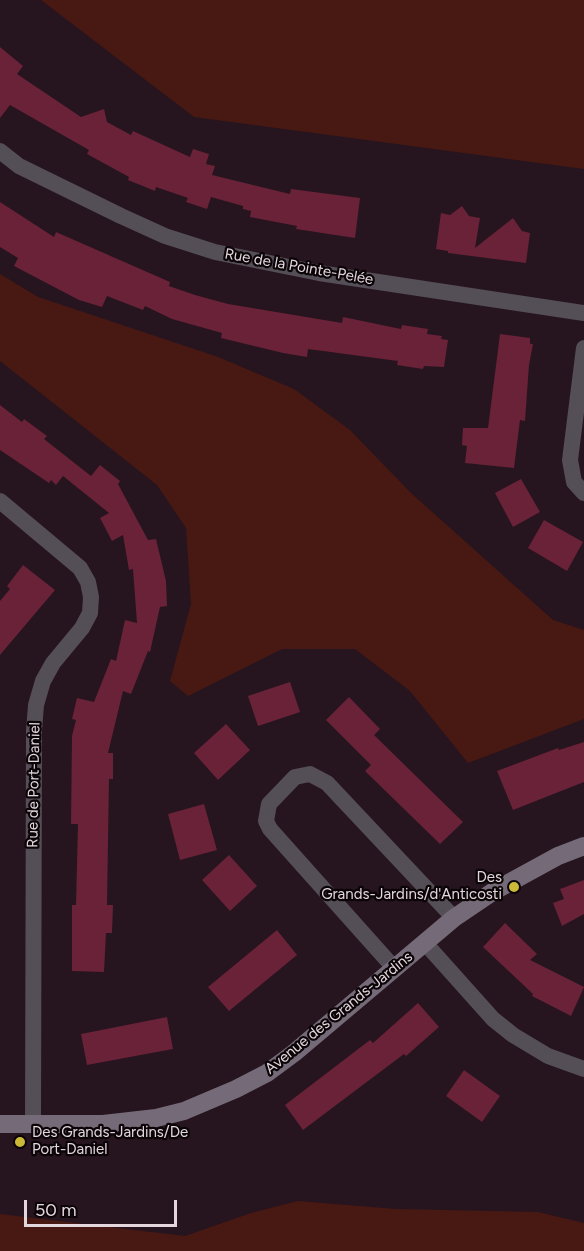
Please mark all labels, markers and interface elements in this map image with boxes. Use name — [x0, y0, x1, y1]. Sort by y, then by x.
street label: Rue de la Pointe-Pelée — [223, 245, 375, 289]
street label: Rue de Port-Daniel — [24, 722, 44, 848]
place label: Des Grands-Jardins/d'Anticosti — [321, 869, 502, 904]
marker: Des Grands-Jardins/d'Anticosti — [507, 880, 521, 894]
street label: Avenue des Grands-Jardins — [262, 948, 416, 1078]
place label: Des Grands-Jardins/De Port-Daniel — [32, 1124, 188, 1159]
marker: Des Grands-Jardins/De Port-Daniel — [13, 1135, 27, 1149]
scale bar — [27, 1188, 180, 1226]
text: 50 m — [35, 1199, 77, 1221]

